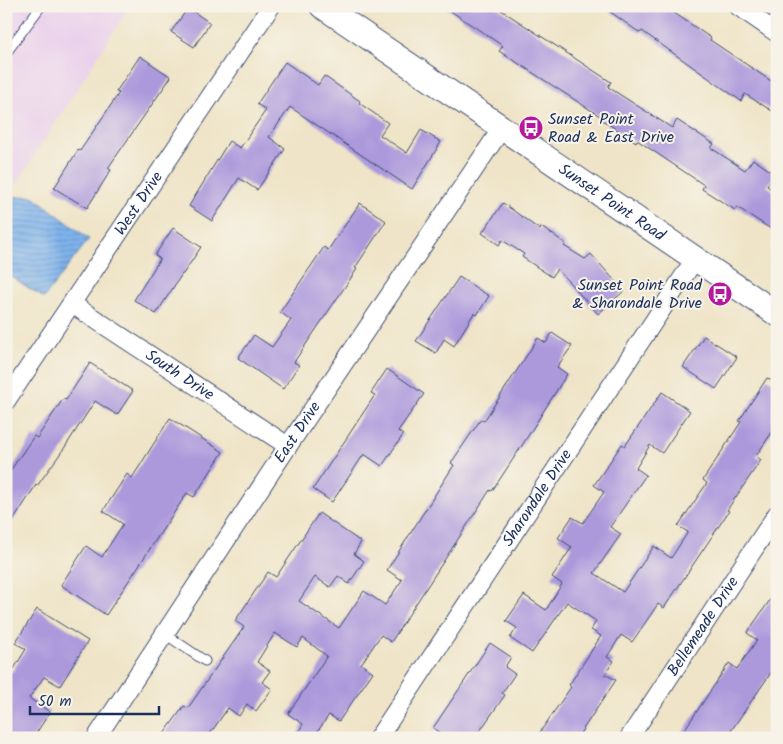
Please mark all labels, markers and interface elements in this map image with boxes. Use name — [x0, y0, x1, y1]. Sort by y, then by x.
place label: Sunset Point Road & East Drive — [548, 107, 674, 150]
bus stop icon: Sunset Point Road & East Drive — [518, 115, 544, 141]
street label: Sunset Point Road — [553, 157, 671, 248]
street label: West Drive — [108, 166, 169, 240]
place label: Sunset Point Road & Sharondale Drive — [572, 273, 703, 316]
bus stop icon: Sunset Point Road & Sharondale Drive — [707, 281, 733, 307]
street label: South Drive — [140, 343, 219, 407]
street label: East Drive — [267, 396, 327, 468]
street label: Sharondale Drive — [496, 444, 578, 551]
street label: Bellemeade Drive — [661, 571, 745, 681]
scale bar — [30, 684, 159, 716]
text: 50 m — [38, 690, 72, 714]

